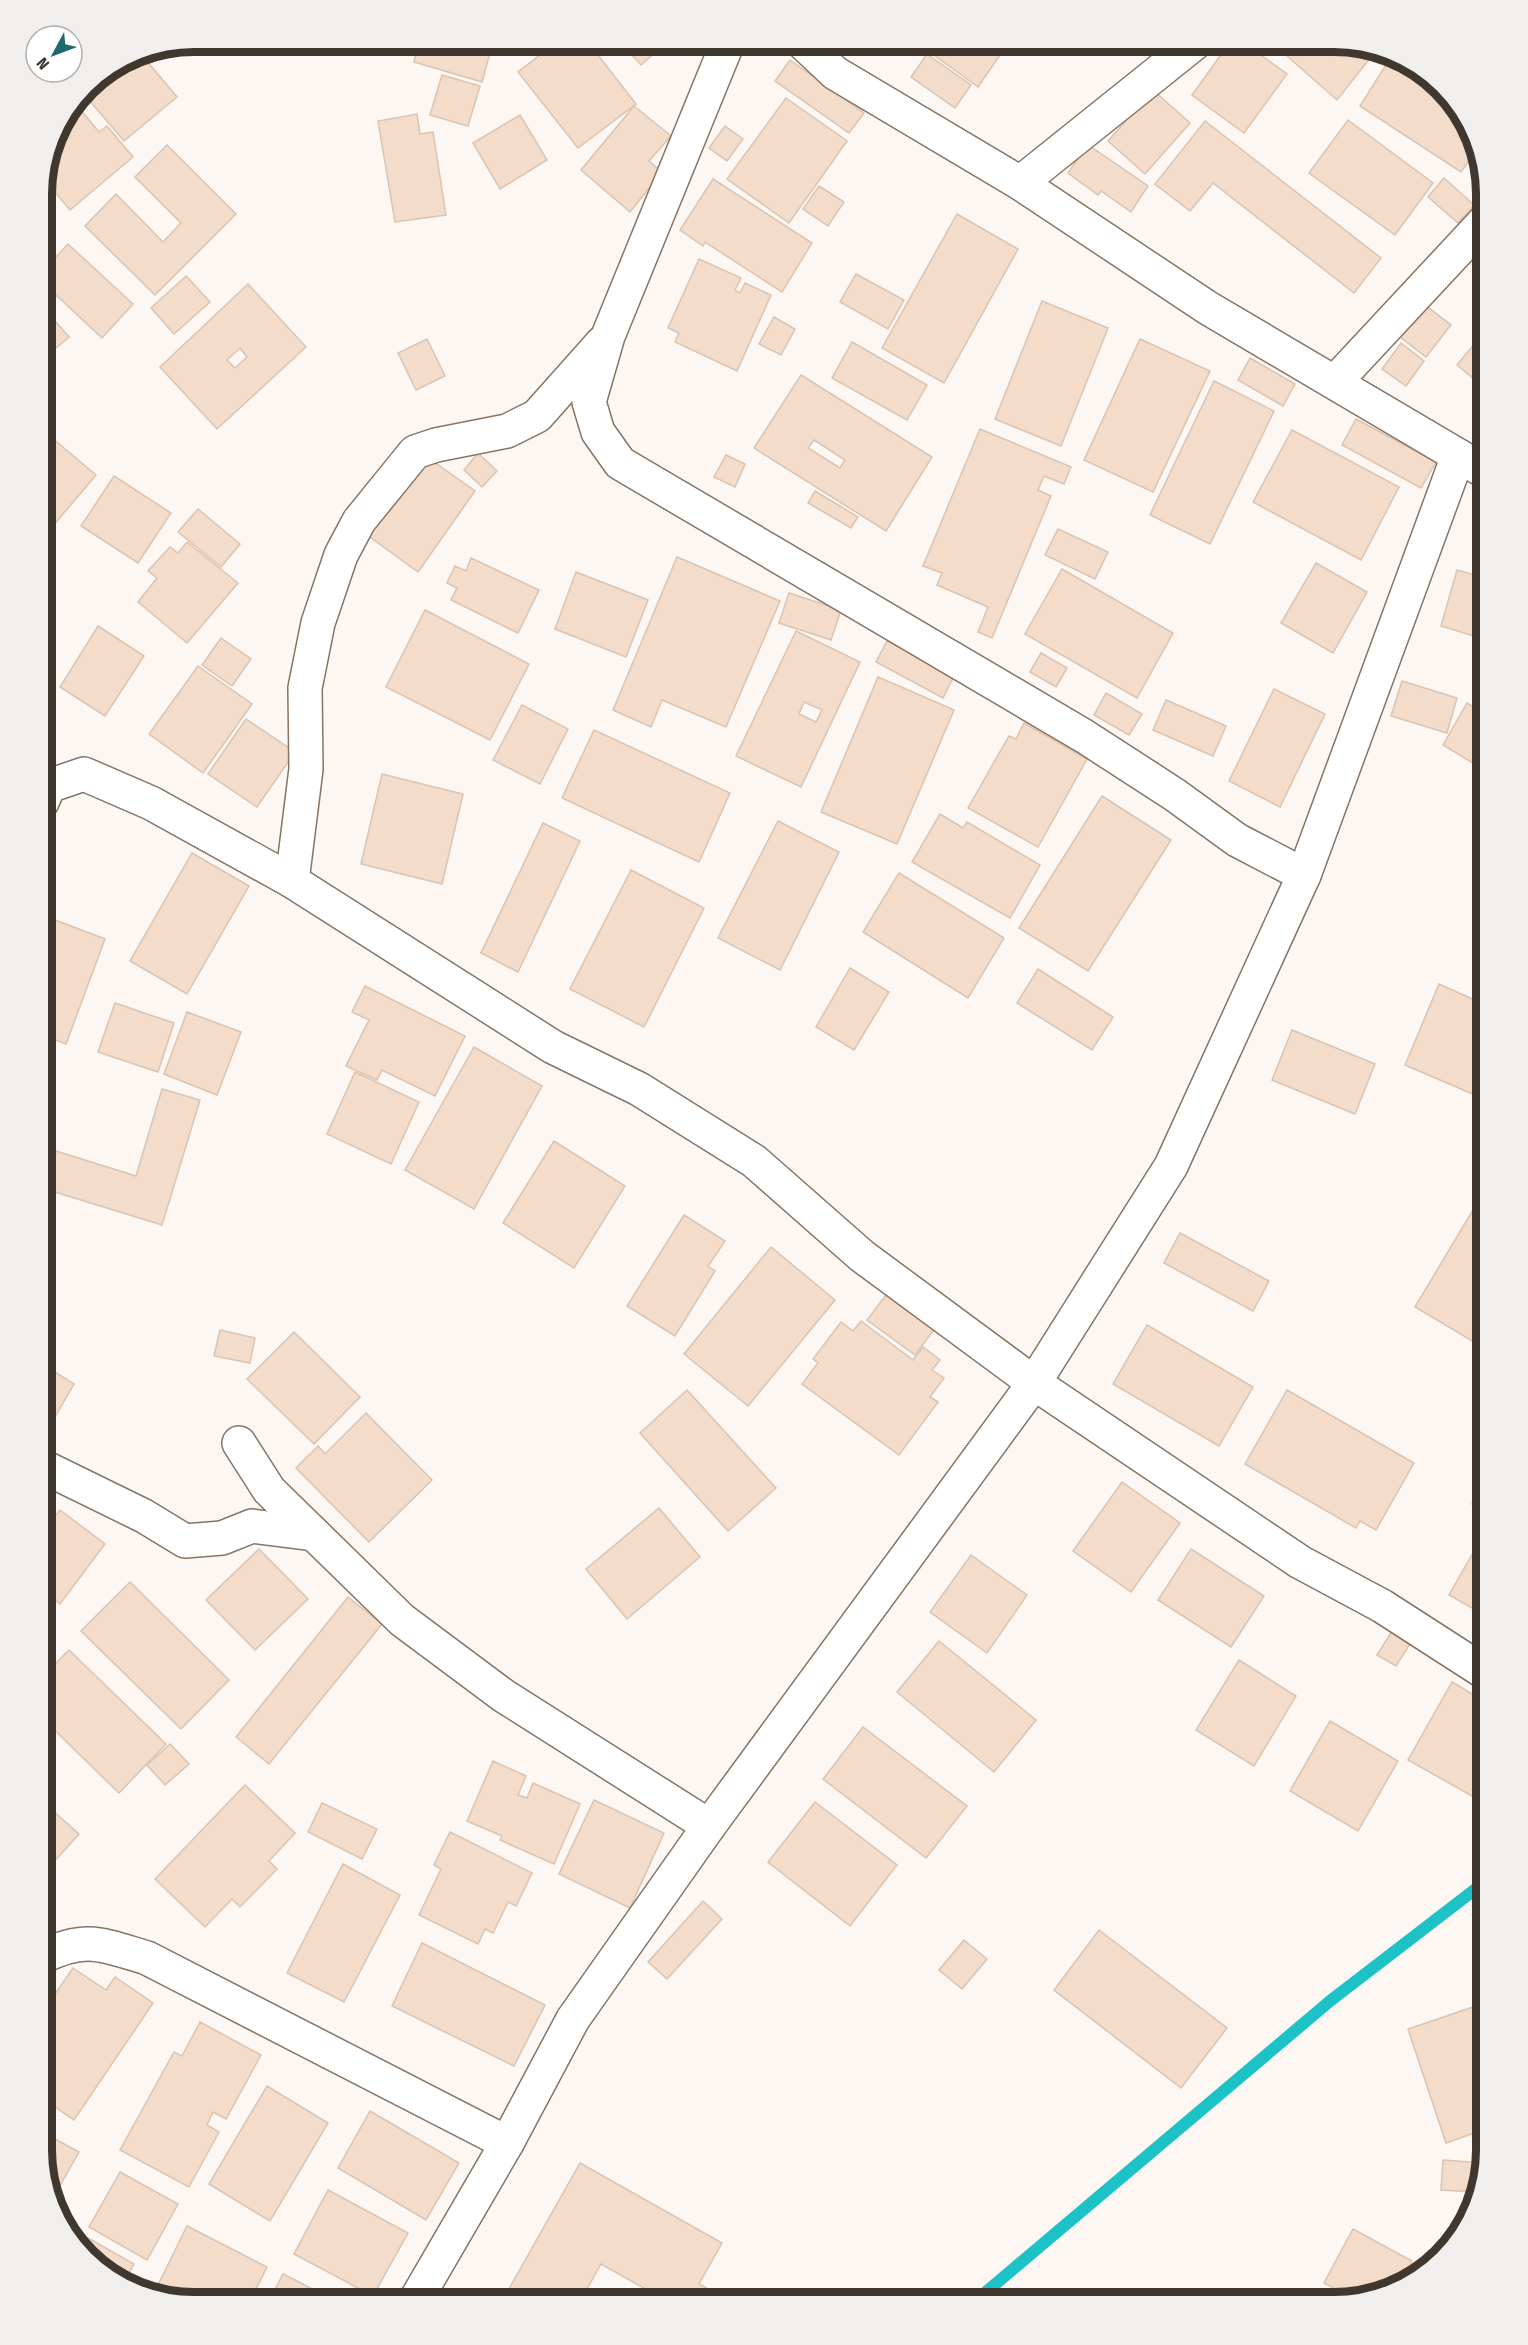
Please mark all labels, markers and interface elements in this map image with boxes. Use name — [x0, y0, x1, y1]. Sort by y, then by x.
north arrow — [24, 24, 84, 84]
text: N — [33, 54, 53, 73]

